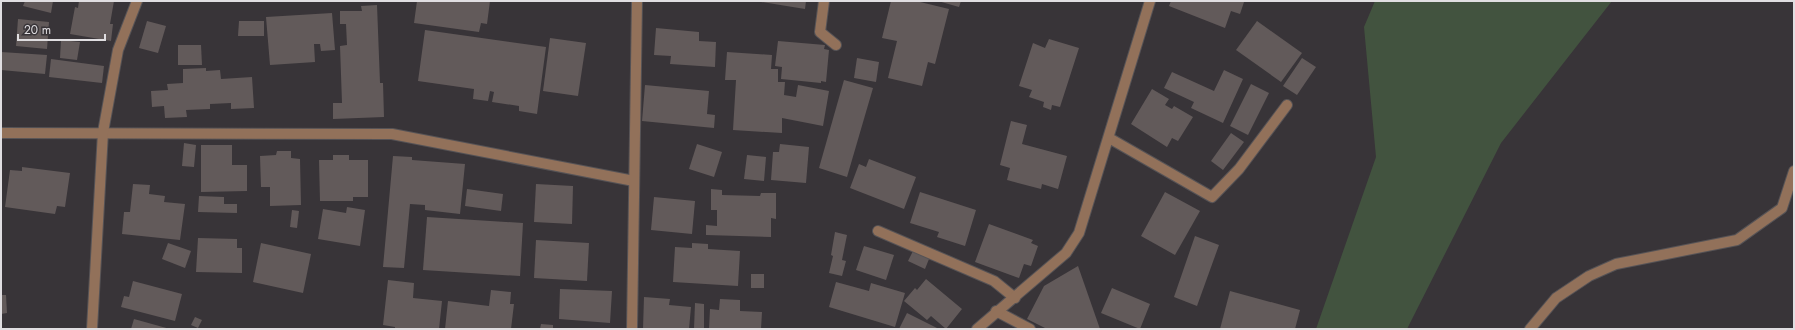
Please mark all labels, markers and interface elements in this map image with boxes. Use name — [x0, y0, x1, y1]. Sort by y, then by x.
scale bar — [18, 16, 105, 42]
text: 20 m — [24, 21, 51, 39]

